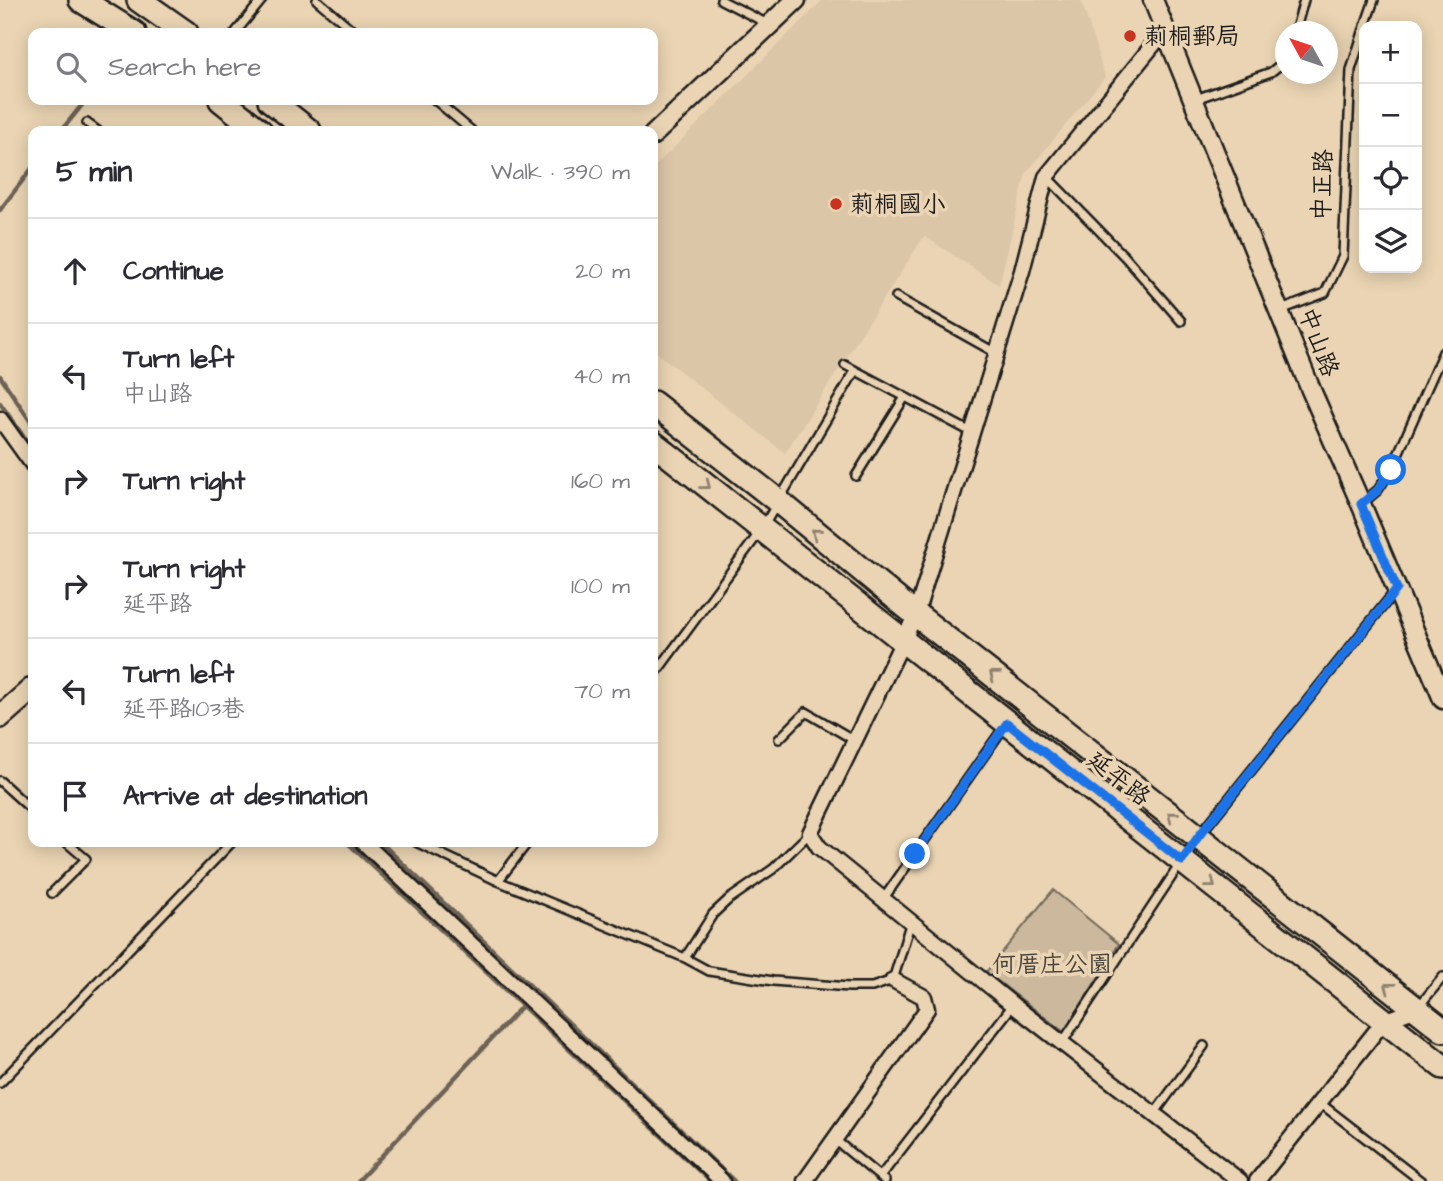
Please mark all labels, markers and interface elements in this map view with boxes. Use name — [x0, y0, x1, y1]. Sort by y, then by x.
place label: 莿桐郵局 — [1144, 20, 1240, 54]
north arrow — [1275, 21, 1338, 84]
map controls — [1359, 21, 1422, 273]
button: + — [1359, 21, 1422, 84]
search box — [28, 28, 658, 105]
marker: 莿桐郵局 — [1122, 28, 1138, 44]
icon: search — [52, 48, 90, 86]
text: Search here — [108, 49, 261, 85]
button: − — [1359, 84, 1422, 147]
button: locate — [1359, 147, 1422, 210]
street label: 中正路 — [1305, 148, 1341, 222]
text: 5 min — [56, 151, 132, 193]
text: Walk · 390 m — [491, 156, 630, 188]
place label: 莿桐國小 — [850, 188, 946, 222]
marker: 莿桐國小 — [828, 196, 844, 212]
button: layers — [1359, 210, 1422, 273]
icon: ahead — [56, 252, 94, 290]
text: Continue — [123, 253, 224, 289]
text: 20 m — [575, 255, 630, 287]
street label: 中山路 — [1289, 303, 1347, 382]
text: Turn left — [123, 341, 234, 377]
icon: left — [56, 357, 94, 395]
text: 40 m — [573, 360, 630, 392]
text: 中山路 — [123, 378, 192, 410]
route start — [1375, 454, 1406, 485]
icon: right — [56, 462, 94, 500]
text: Turn right — [123, 463, 245, 499]
text: 160 m — [571, 465, 630, 497]
one-way arrow — [698, 477, 711, 489]
one-way arrow — [812, 529, 825, 541]
text: Turn right — [123, 551, 245, 587]
icon: right — [56, 567, 94, 605]
text: 100 m — [571, 570, 630, 602]
text: 延平路 — [123, 588, 192, 620]
text: Turn left — [123, 656, 234, 692]
one-way arrow — [989, 670, 1002, 683]
icon: left — [56, 672, 94, 710]
text: 70 m — [574, 675, 630, 707]
text: 延平路103巷 — [123, 693, 244, 725]
street label: 延平路 — [1080, 743, 1157, 814]
icon: arrive — [56, 777, 94, 815]
text: Arrive at destination — [123, 778, 368, 814]
one-way arrow — [1168, 812, 1180, 825]
route end — [899, 838, 930, 869]
one-way arrow — [1204, 876, 1216, 889]
park label: 何厝庄公園 — [992, 948, 1112, 982]
one-way arrow — [1385, 983, 1397, 996]

